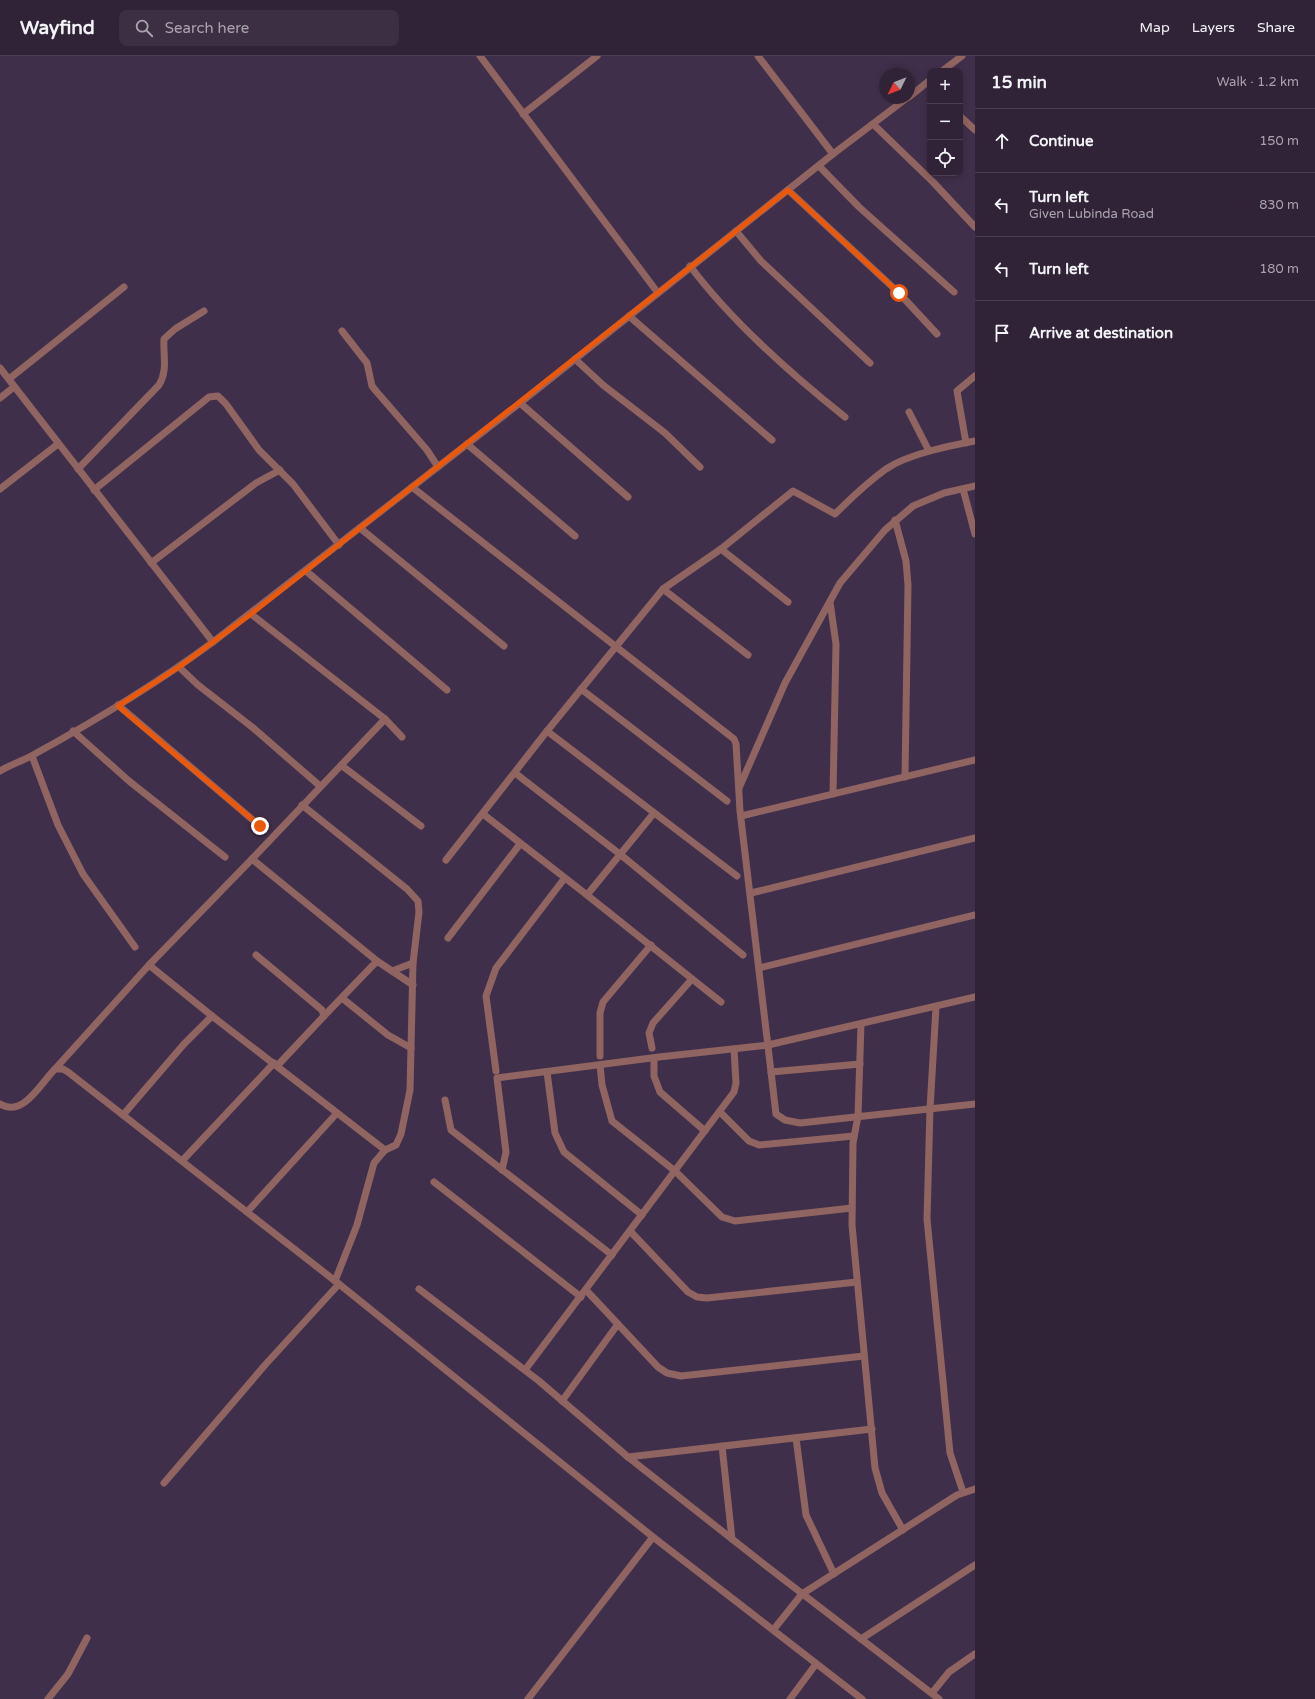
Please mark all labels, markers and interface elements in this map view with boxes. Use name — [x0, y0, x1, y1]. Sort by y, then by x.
search box — [119, 10, 399, 46]
text: Wayfind — [20, 17, 95, 39]
icon: search — [133, 17, 155, 39]
text: Search here — [165, 19, 249, 37]
text: Map — [1140, 19, 1170, 36]
text: Layers — [1192, 19, 1235, 36]
text: Share — [1257, 19, 1295, 36]
north arrow — [879, 68, 915, 104]
map controls — [927, 68, 963, 176]
button: + — [927, 68, 963, 104]
text: 15 min — [991, 72, 1047, 93]
text: Walk · 1.2 km — [1217, 74, 1299, 90]
button: − — [927, 104, 963, 140]
icon: ahead — [991, 130, 1013, 152]
text: Continue — [1029, 132, 1093, 150]
text: 150 m — [1259, 133, 1299, 149]
button: locate — [927, 140, 963, 176]
text: Turn left — [1029, 188, 1089, 206]
icon: left — [991, 194, 1013, 216]
text: 830 m — [1259, 197, 1299, 213]
text: Given Lubinda Road — [1029, 206, 1154, 222]
icon: left — [991, 258, 1013, 280]
text: Turn left — [1029, 260, 1089, 278]
text: 180 m — [1259, 261, 1299, 277]
route start — [890, 284, 908, 302]
icon: arrive — [991, 322, 1013, 344]
text: Arrive at destination — [1029, 324, 1173, 342]
route end — [251, 817, 269, 835]

